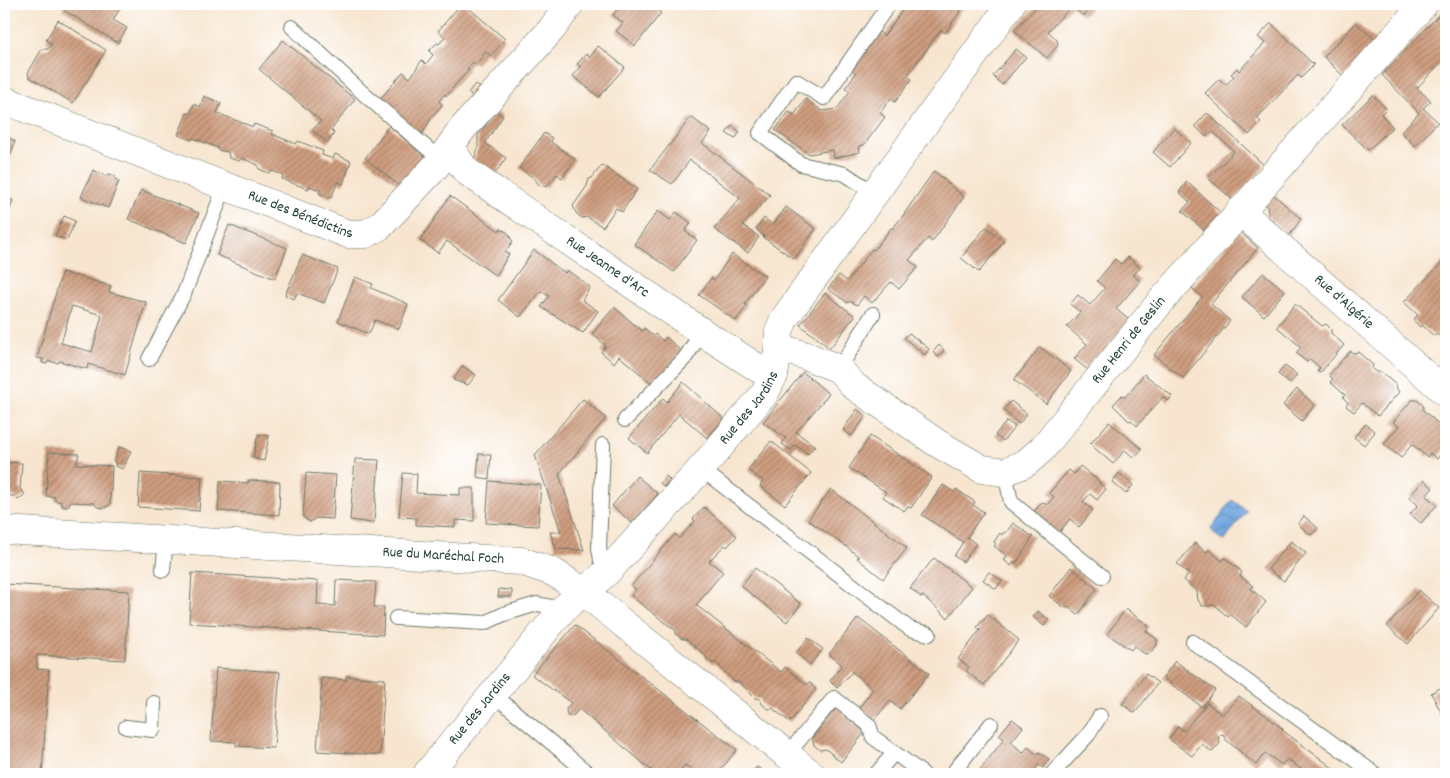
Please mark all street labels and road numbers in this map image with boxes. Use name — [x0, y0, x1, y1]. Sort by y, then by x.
street label: Rue des Bénédictins — [244, 185, 353, 245]
street label: Rue Jeanne d'Arc — [561, 231, 653, 304]
street label: Rue d'Algérie — [1309, 270, 1379, 335]
street label: Rue Henri de Geslin — [1087, 292, 1172, 389]
street label: Rue des Jardins — [715, 367, 785, 450]
street label: Rue du Maréchal Foch — [382, 542, 505, 571]
street label: Rue des Jardins — [444, 668, 517, 750]

